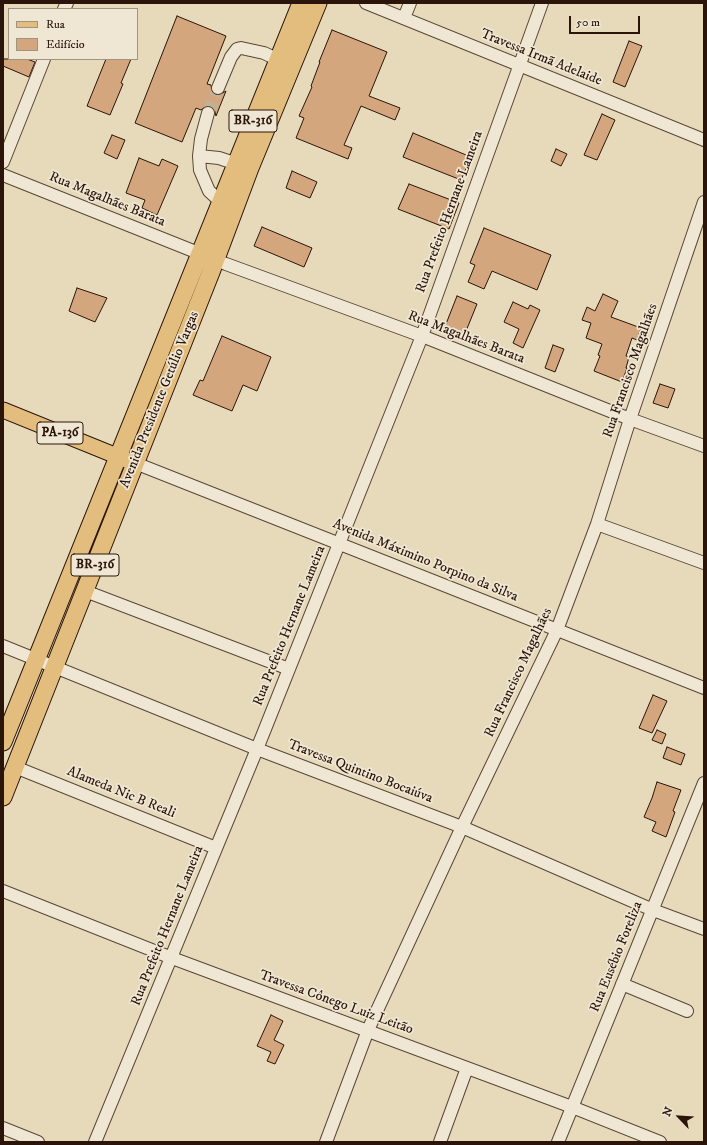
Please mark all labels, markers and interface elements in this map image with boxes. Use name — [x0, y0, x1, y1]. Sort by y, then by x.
legend — [8, 8, 138, 60]
scale bar — [571, 8, 642, 34]
text: 50 m — [576, 15, 600, 30]
text: Rua — [46, 17, 65, 32]
street label: Travessa Irmã Adelaide — [478, 26, 604, 90]
text: Edifício — [46, 37, 85, 52]
road number: BR-316 — [229, 110, 277, 132]
street label: Rua Prefeito Hernane Lameira — [413, 129, 487, 295]
street label: Rua Magalhães Barata — [46, 169, 168, 231]
street label: Rua Francisco Magalhães — [600, 302, 662, 440]
street label: Rua Magalhães Barata — [405, 308, 527, 368]
street label: Avenida Presidente Getúlio Vargas — [117, 309, 203, 491]
road number: PA-136 — [37, 422, 83, 444]
street label: Avenida Máximino Porpino da Silva — [330, 516, 520, 606]
street label: Rua Prefeito Hernane Lameira — [250, 544, 330, 708]
road number: BR-316 — [71, 554, 119, 576]
street label: Rua Francisco Magalhães — [482, 606, 556, 740]
street label: Travessa Quintino Bocaiúva — [285, 737, 435, 807]
street label: Alameda Nic B Reali — [64, 764, 178, 822]
street label: Rua Prefeito Hernane Lameira — [128, 844, 208, 1008]
street label: Rua Eusébio Foreliza — [587, 899, 647, 1015]
street label: Travessa Cônego Luiz Leitão — [257, 967, 415, 1039]
north arrow — [659, 1097, 699, 1137]
text: N — [660, 1105, 676, 1119]

